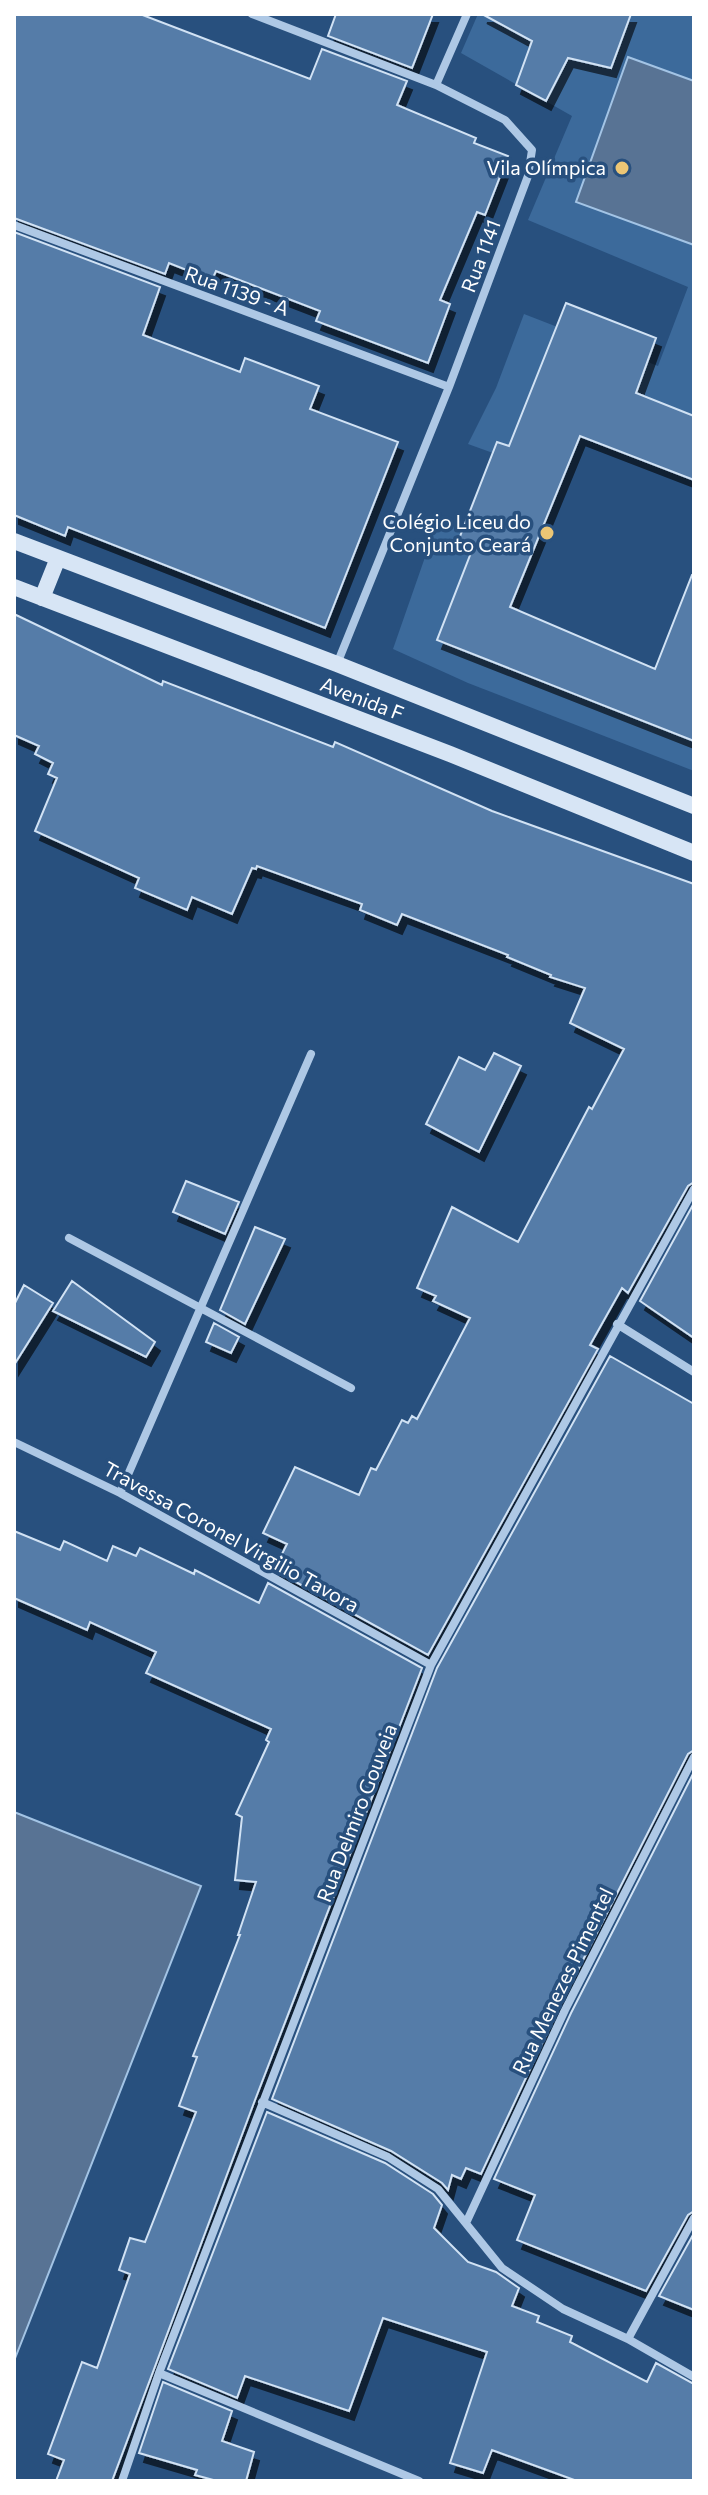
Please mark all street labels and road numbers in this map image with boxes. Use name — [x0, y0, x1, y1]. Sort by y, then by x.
street label: Rua 1141 — [455, 216, 505, 295]
street label: Rua 1139 - A — [182, 260, 293, 320]
street label: Avenida F — [317, 671, 407, 725]
street label: Travessa Coronel Virgilio Tavora — [99, 1456, 363, 1617]
street label: Rua Delmiro Gouveia — [311, 1720, 401, 1905]
street label: Rua Menezes Pimentel — [506, 1883, 618, 2078]

